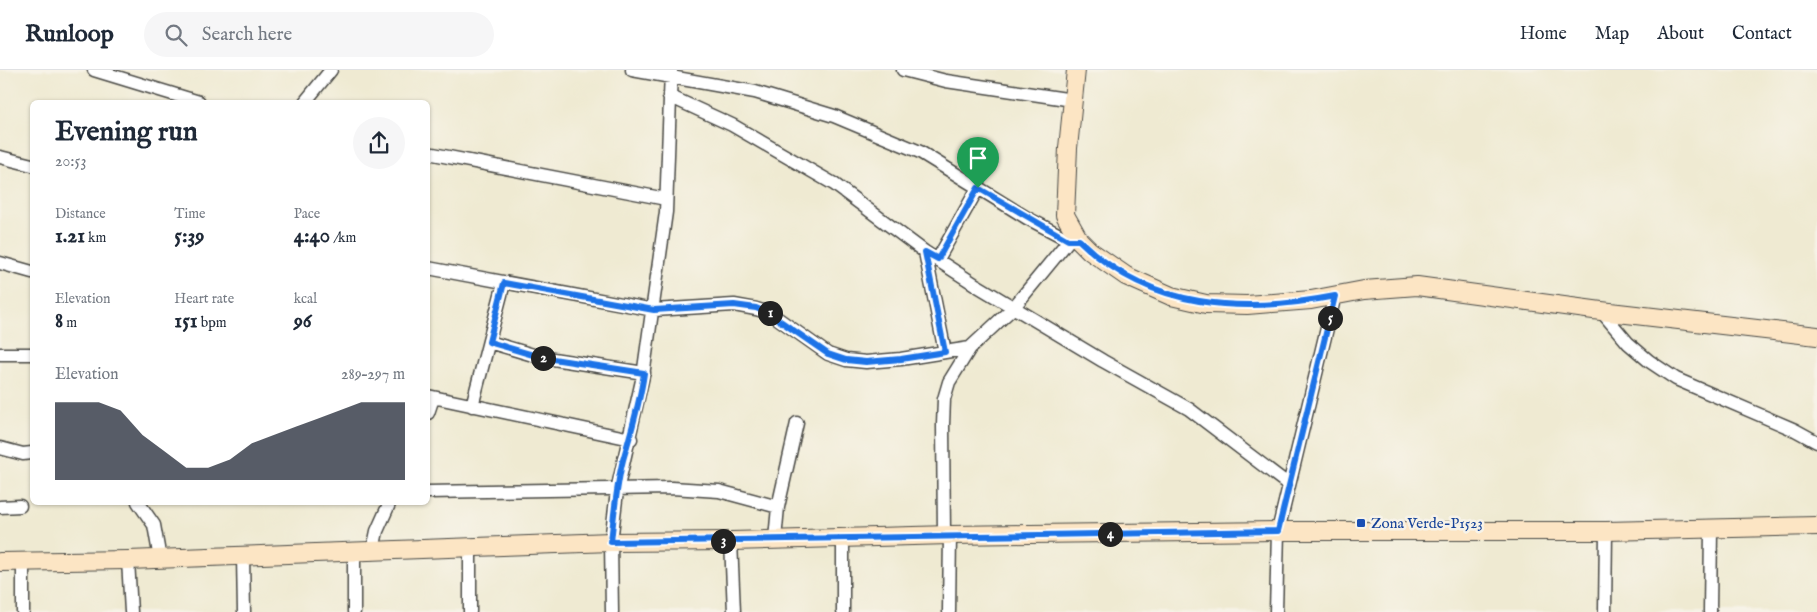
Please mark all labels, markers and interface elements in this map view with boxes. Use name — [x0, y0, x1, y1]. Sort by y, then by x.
search box — [144, 12, 494, 57]
text: Runloop — [25, 19, 114, 50]
icon: search — [162, 21, 190, 49]
text: Search here — [202, 23, 292, 47]
text: Home — [1520, 23, 1567, 46]
text: Map — [1595, 23, 1629, 46]
text: About — [1657, 23, 1704, 46]
text: Contact — [1732, 23, 1792, 46]
text: Evening run — [55, 115, 198, 150]
button: share — [353, 117, 405, 169]
pin — [957, 137, 999, 188]
icon: arrive — [964, 144, 992, 172]
text: 20:53 — [55, 152, 86, 172]
text: Distance — [55, 205, 106, 223]
text: Time — [174, 205, 205, 223]
text: Pace — [294, 205, 320, 223]
text: 1.21 — [55, 223, 85, 250]
text: 5:39 — [174, 223, 205, 250]
text: 4:40 — [294, 223, 330, 250]
text: km — [85, 229, 106, 247]
text: /km — [330, 229, 356, 247]
text: Elevation — [55, 290, 111, 308]
text: Heart rate — [174, 290, 234, 308]
text: kcal — [294, 290, 317, 308]
pin: 1 — [758, 300, 782, 326]
text: 1 — [768, 304, 773, 322]
pin: 5 — [1318, 306, 1342, 330]
text: 8 — [55, 308, 63, 335]
text: 151 — [174, 308, 198, 335]
text: 96 — [294, 308, 312, 335]
text: 5 — [1328, 309, 1333, 327]
text: m — [63, 314, 77, 332]
text: bpm — [198, 314, 227, 332]
pin: 2 — [530, 346, 556, 370]
text: 2 — [540, 349, 547, 367]
text: Elevation — [55, 365, 118, 385]
text: 289–297 m — [341, 365, 405, 385]
place label: Zona Verde-P1523 — [1371, 514, 1483, 533]
marker: Zona Verde-P1523 — [1355, 517, 1367, 529]
pin: 4 — [1098, 522, 1122, 546]
text: 4 — [1107, 525, 1114, 543]
pin: 3 — [710, 528, 736, 554]
text: 3 — [721, 532, 726, 550]

